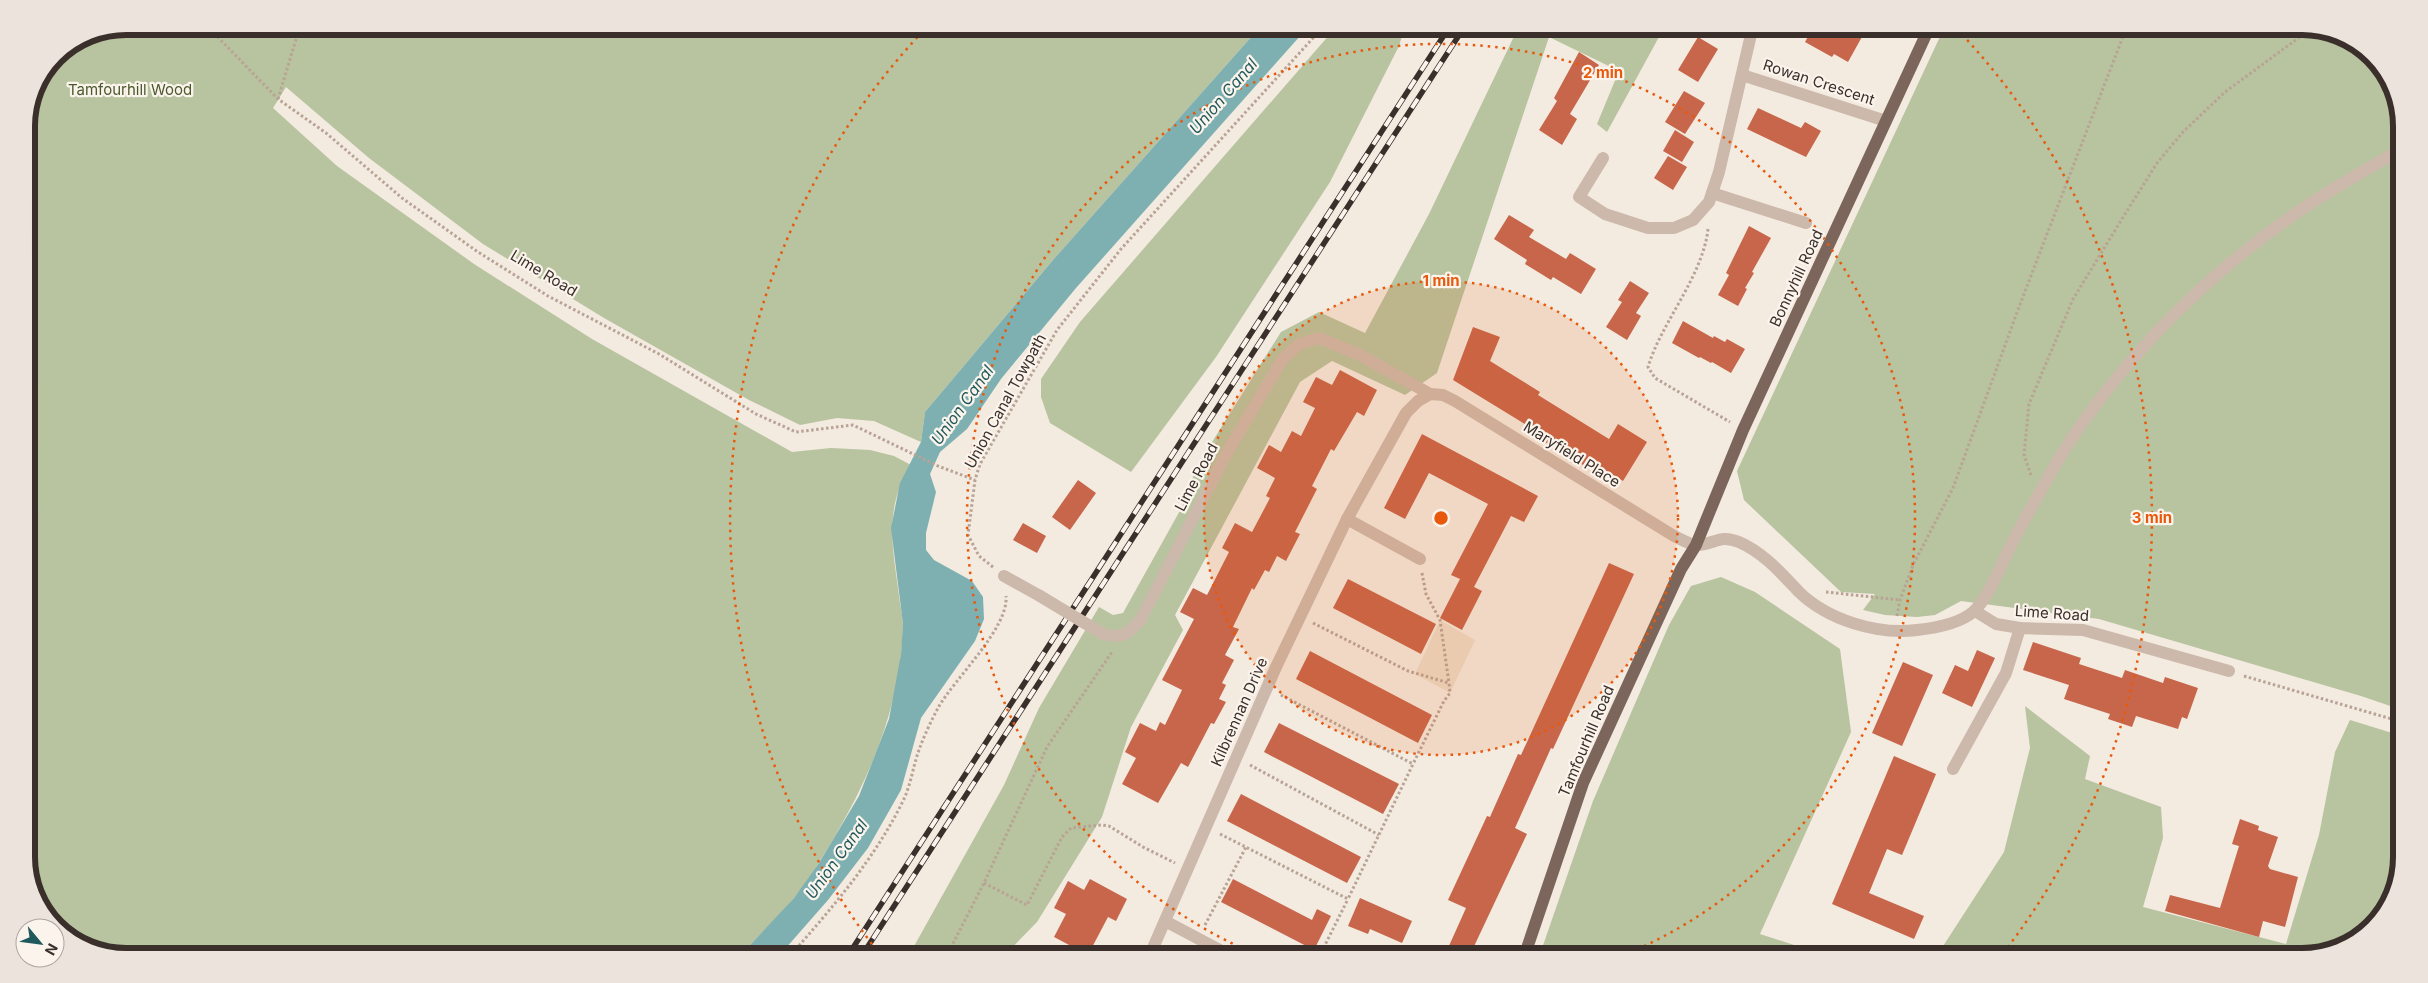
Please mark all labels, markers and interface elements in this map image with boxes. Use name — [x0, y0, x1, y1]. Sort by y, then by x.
water label: Union Canal — [1185, 54, 1261, 138]
street label: Rowan Crescent — [1761, 55, 1877, 109]
text: 2 min — [1583, 63, 1623, 82]
park label: Tamfourhill Wood — [68, 80, 192, 99]
street label: Bonnyhill Road — [1765, 226, 1827, 330]
street label: Lime Road — [507, 246, 581, 300]
text: 1 min — [1422, 271, 1460, 290]
street label: Union Canal Towpath — [960, 330, 1050, 472]
water label: Union Canal — [927, 362, 997, 448]
street label: Maryfield Place — [1520, 417, 1624, 491]
street label: Lime Road — [1170, 440, 1222, 514]
text: 3 min — [2132, 508, 2172, 527]
centre of rings — [1432, 509, 1450, 527]
street label: Lime Road — [2014, 601, 2090, 625]
street label: Kilbrennan Drive — [1206, 655, 1272, 769]
street label: Tamfourhill Road — [1554, 682, 1618, 800]
water label: Union Canal — [800, 815, 872, 903]
north arrow — [15, 918, 65, 968]
text: N — [42, 941, 62, 958]

